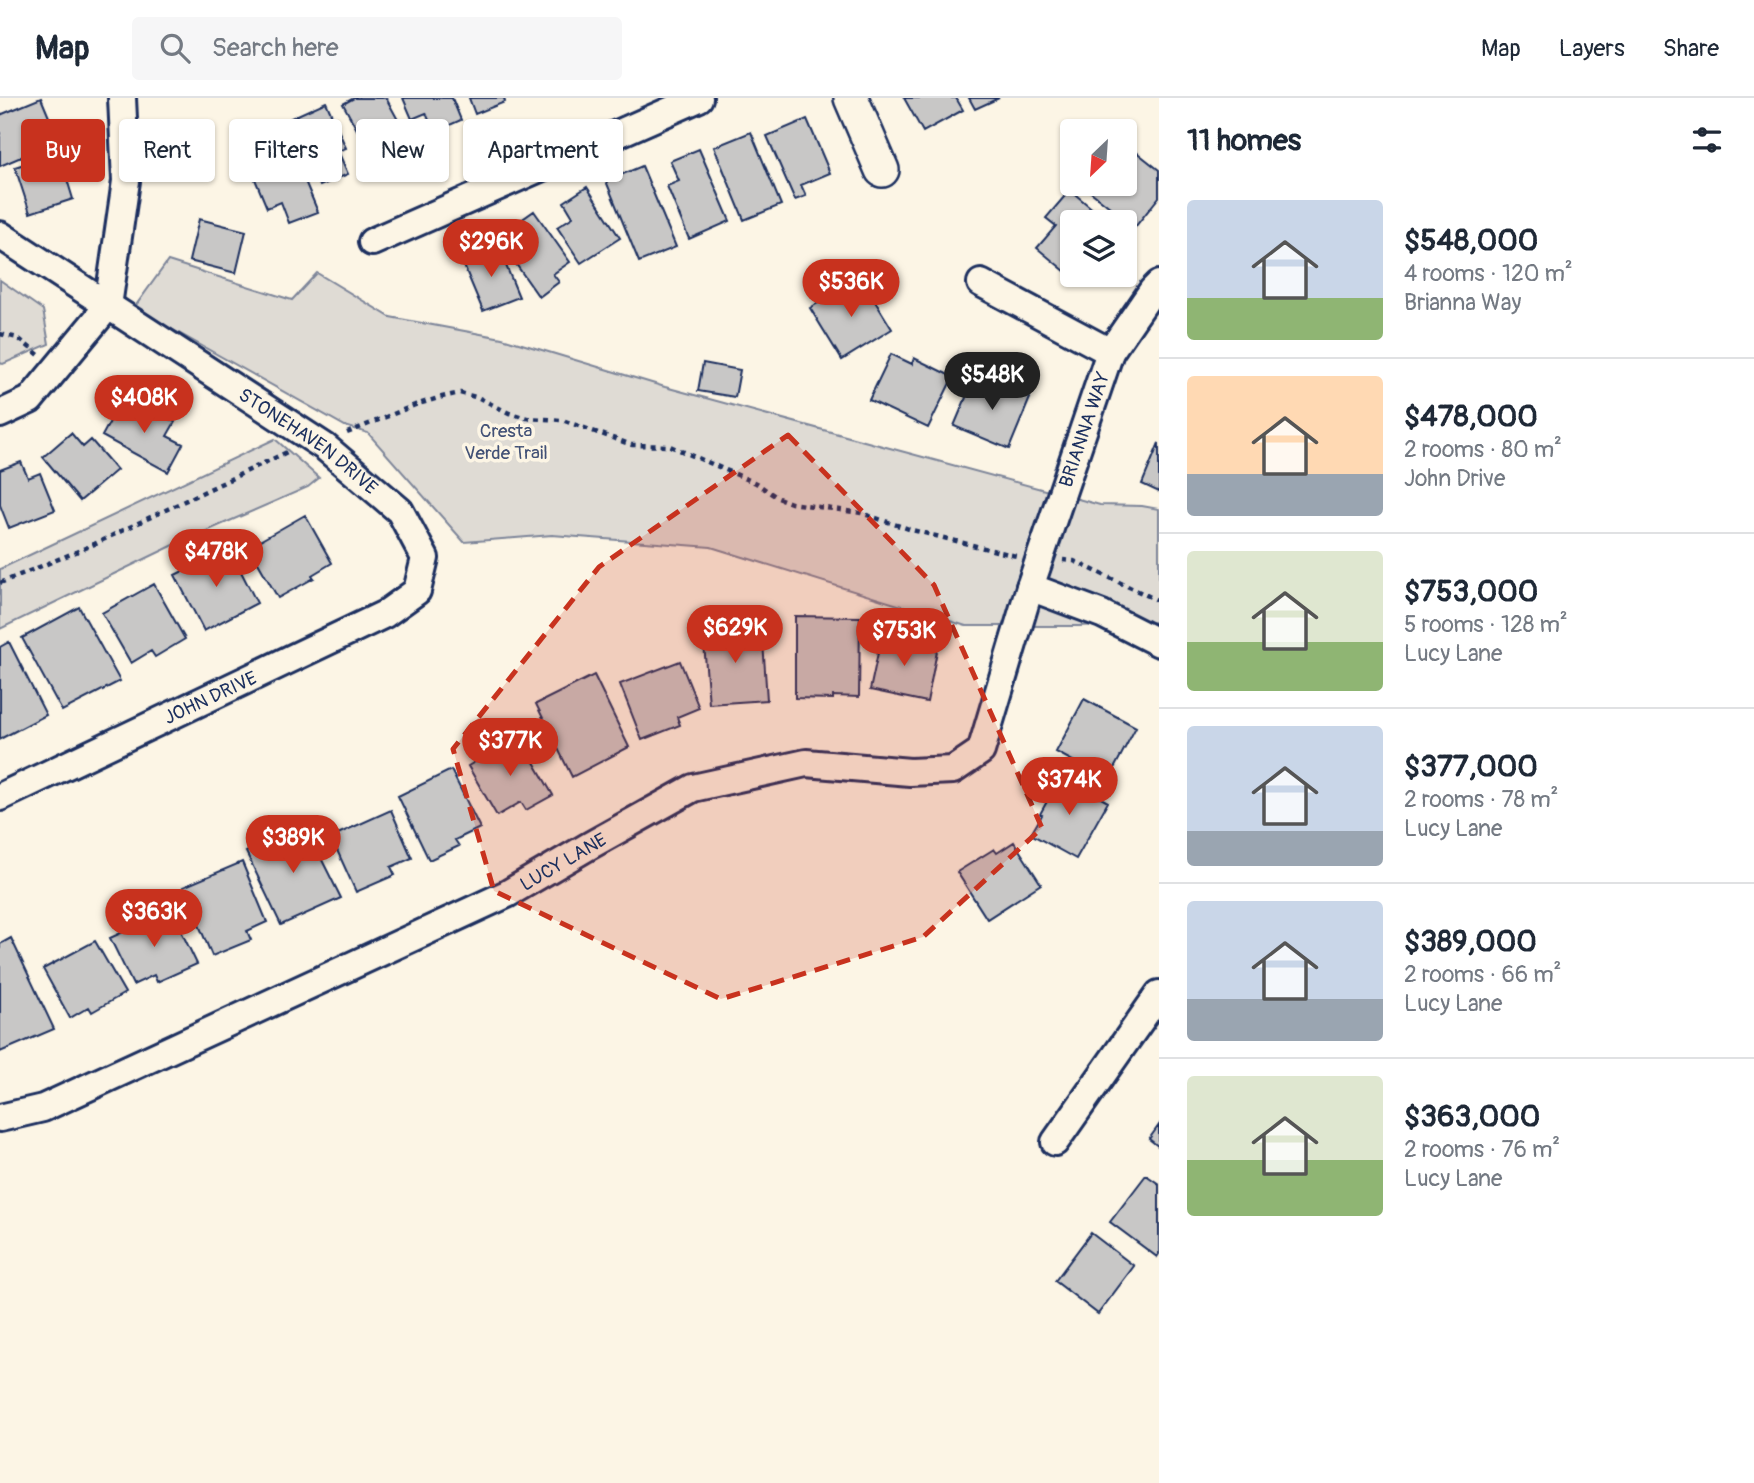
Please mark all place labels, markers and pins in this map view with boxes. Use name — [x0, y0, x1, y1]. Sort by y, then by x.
pin: $296K — [442, 220, 540, 279]
pin: $536K — [802, 260, 900, 319]
pin: $548K — [943, 352, 1041, 412]
pin: $408K — [95, 376, 193, 435]
pin: $478K — [167, 530, 265, 589]
pin: $629K — [686, 606, 784, 665]
pin: $753K — [855, 608, 953, 668]
pin: $377K — [461, 718, 559, 778]
pin: $374K — [1020, 758, 1118, 817]
pin: $389K — [244, 816, 342, 875]
pin: $363K — [105, 890, 203, 949]

